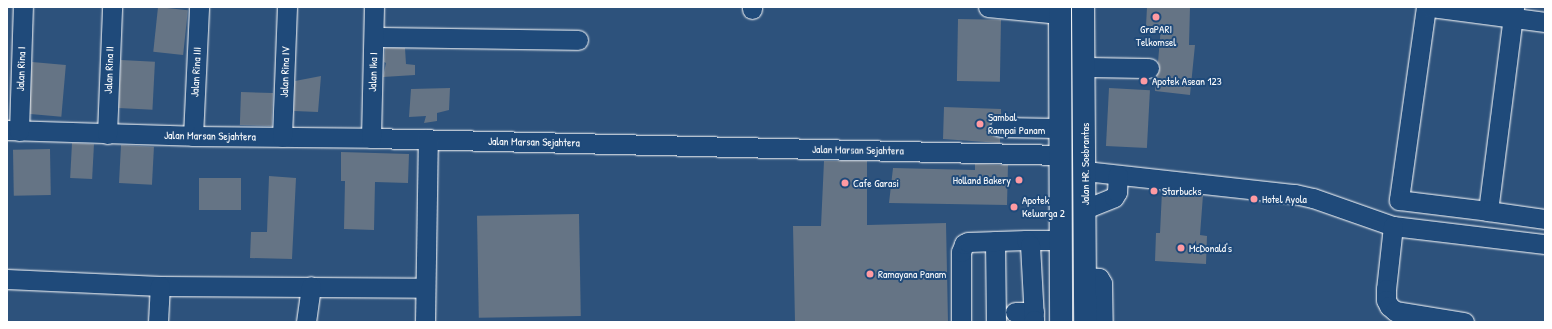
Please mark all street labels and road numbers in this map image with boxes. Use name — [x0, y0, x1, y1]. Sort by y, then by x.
street label: Jalan Rina I — [14, 46, 28, 92]
street label: Jalan Rina II — [102, 46, 116, 94]
street label: Jalan Rina IV — [278, 46, 292, 98]
street label: Jalan Rina III — [188, 47, 204, 97]
street label: Jalan Ika I — [366, 52, 380, 92]
street label: Jalan HR. Soebrantas — [1078, 123, 1092, 205]
street label: Jalan Marsan Sejahtera — [164, 129, 256, 143]
street label: Jalan Marsan Sejahtera — [488, 135, 580, 149]
street label: Jalan Marsan Sejahtera — [812, 143, 904, 157]

